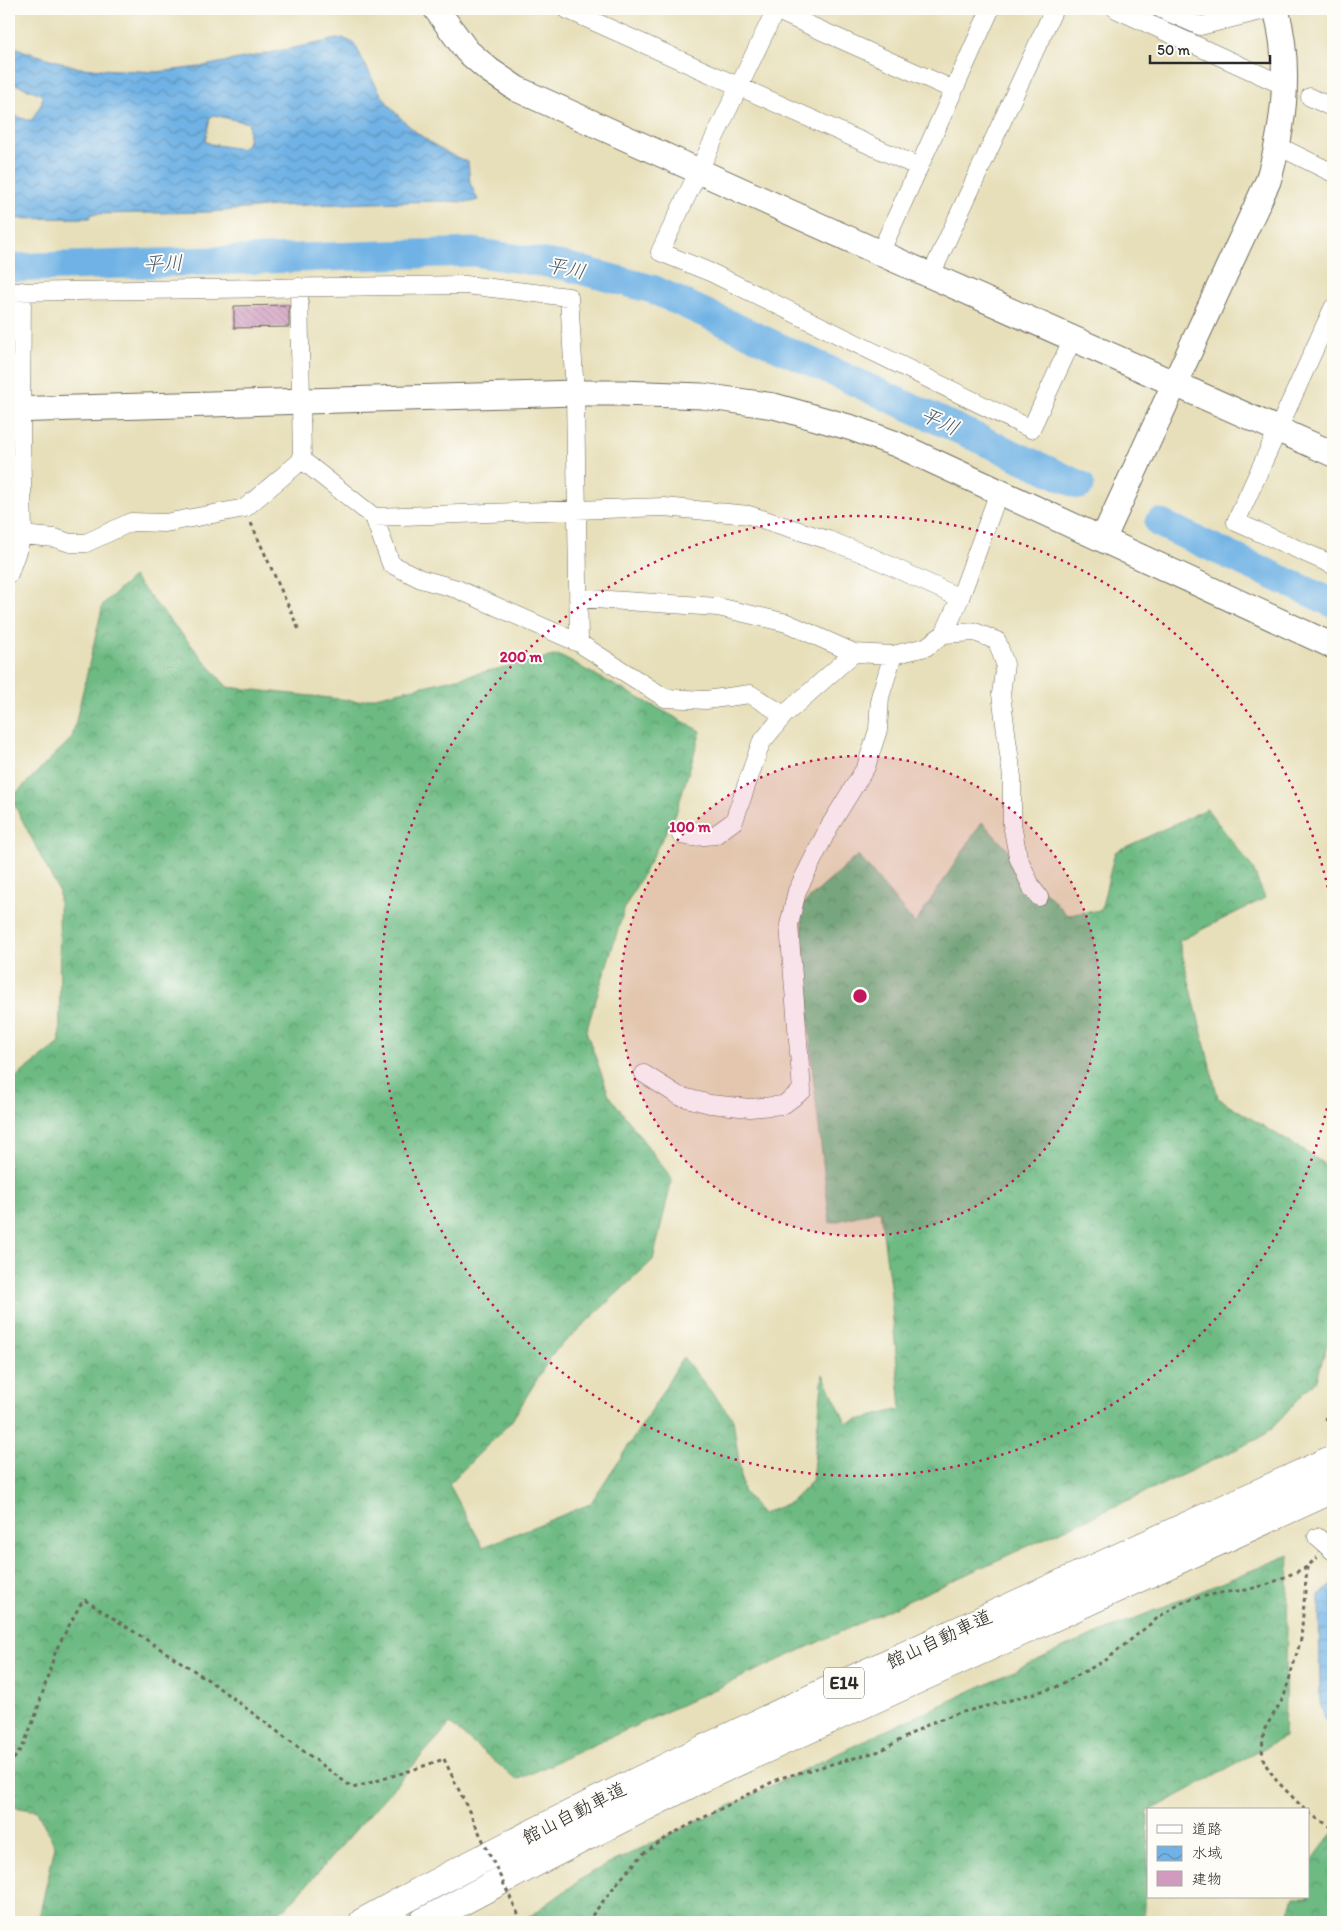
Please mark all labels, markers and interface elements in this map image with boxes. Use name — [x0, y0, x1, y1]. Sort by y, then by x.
scale bar — [1150, 32, 1270, 64]
text: 50 m — [1157, 41, 1190, 59]
water label: 平川 — [143, 250, 183, 276]
water label: 平川 — [544, 252, 588, 284]
water label: 平川 — [917, 402, 963, 440]
text: 200 m — [500, 648, 543, 666]
text: 100 m — [669, 818, 711, 836]
centre of rings — [851, 987, 869, 1005]
street label: 館山自動車道 — [882, 1604, 996, 1674]
road number: E14 — [824, 1668, 864, 1699]
street label: 館山自動車道 — [518, 1777, 630, 1849]
legend — [1147, 1808, 1310, 1898]
text: 道路 — [1192, 1820, 1222, 1838]
text: 水域 — [1192, 1844, 1222, 1862]
text: 建物 — [1192, 1870, 1222, 1888]

